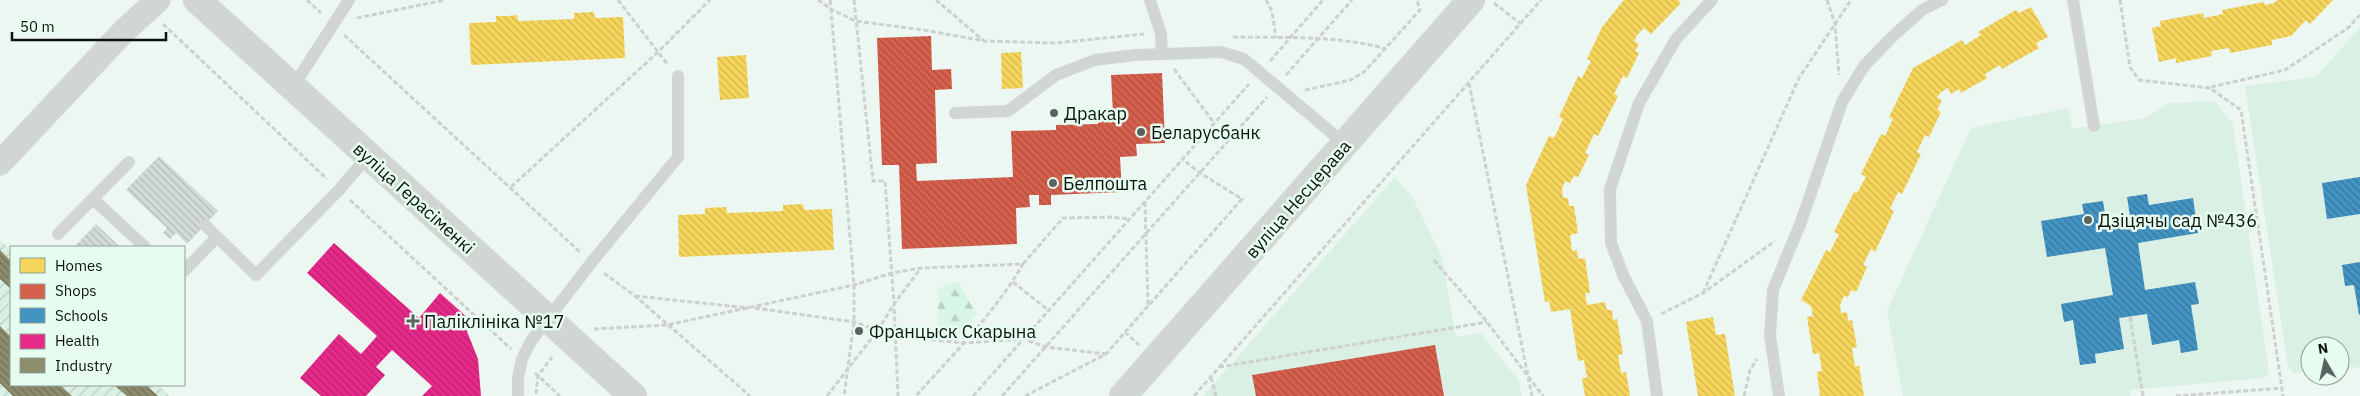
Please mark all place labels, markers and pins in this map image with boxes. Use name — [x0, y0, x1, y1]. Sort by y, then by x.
place label: Дракар — [1064, 102, 1127, 125]
marker: Дракар — [1048, 107, 1060, 119]
place label: Беларусбанк — [1151, 121, 1261, 144]
marker: Беларусбанк — [1135, 126, 1147, 138]
place label: Белпошта — [1063, 172, 1148, 195]
marker: Белпошта — [1047, 177, 1059, 189]
place label: Дзіцячы сад №436 — [2098, 209, 2257, 232]
marker: Дзіцячы сад №436 — [2082, 214, 2094, 226]
place label: Паліклініка №17 — [424, 310, 564, 333]
marker: Паліклініка №17 — [406, 314, 420, 328]
place label: Францыск Скарына — [869, 320, 1036, 343]
marker: Францыск Скарына — [853, 325, 865, 337]

